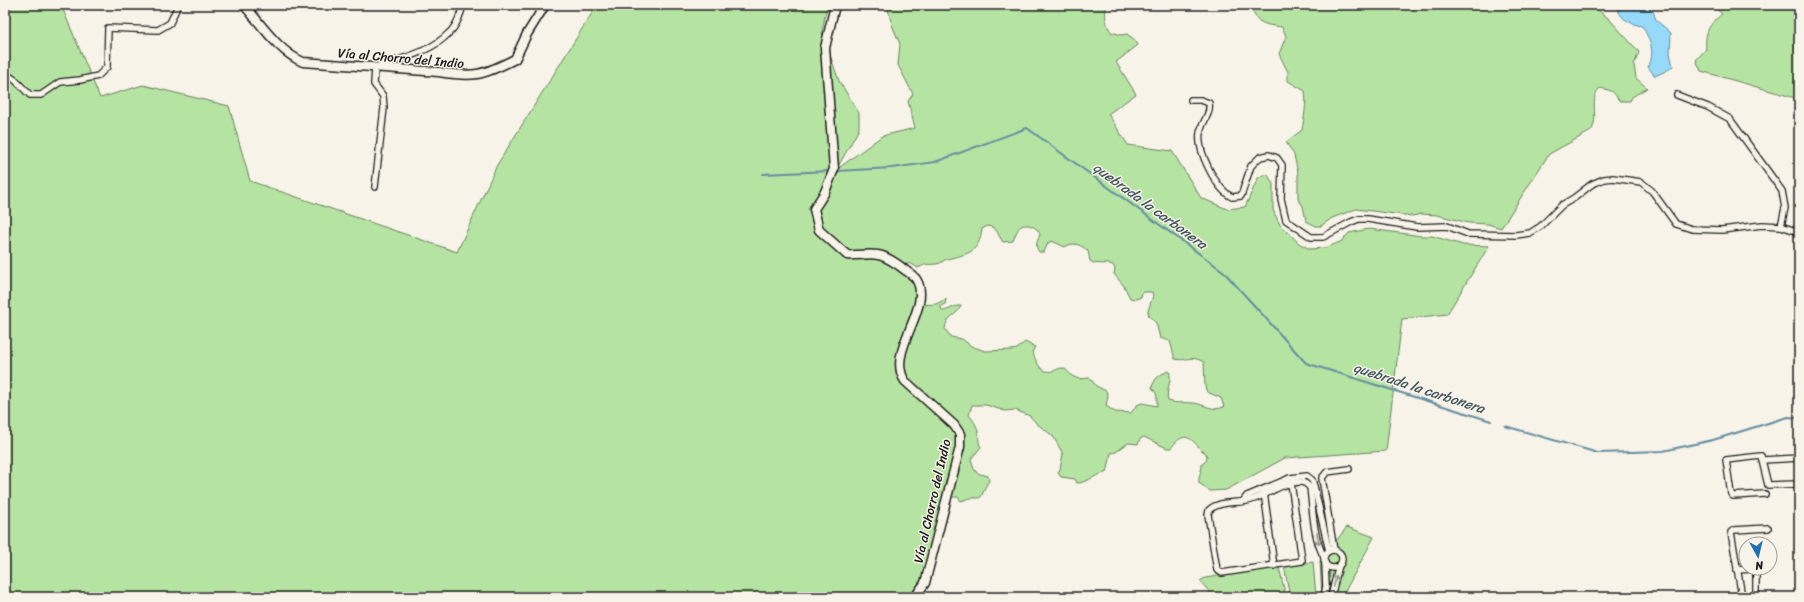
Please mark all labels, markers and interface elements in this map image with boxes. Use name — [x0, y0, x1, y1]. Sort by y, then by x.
street label: Vía al Chorro del Indio — [337, 41, 465, 75]
water label: quebrada la carbonera — [1087, 156, 1214, 257]
water label: quebrada la carbonera — [1350, 355, 1490, 422]
street label: Vía al Chorro del Indio — [907, 436, 958, 565]
one-way arrow — [1314, 532, 1322, 545]
north arrow — [1738, 536, 1778, 576]
text: N — [1754, 555, 1765, 575]
one-way arrow — [1331, 575, 1339, 588]

